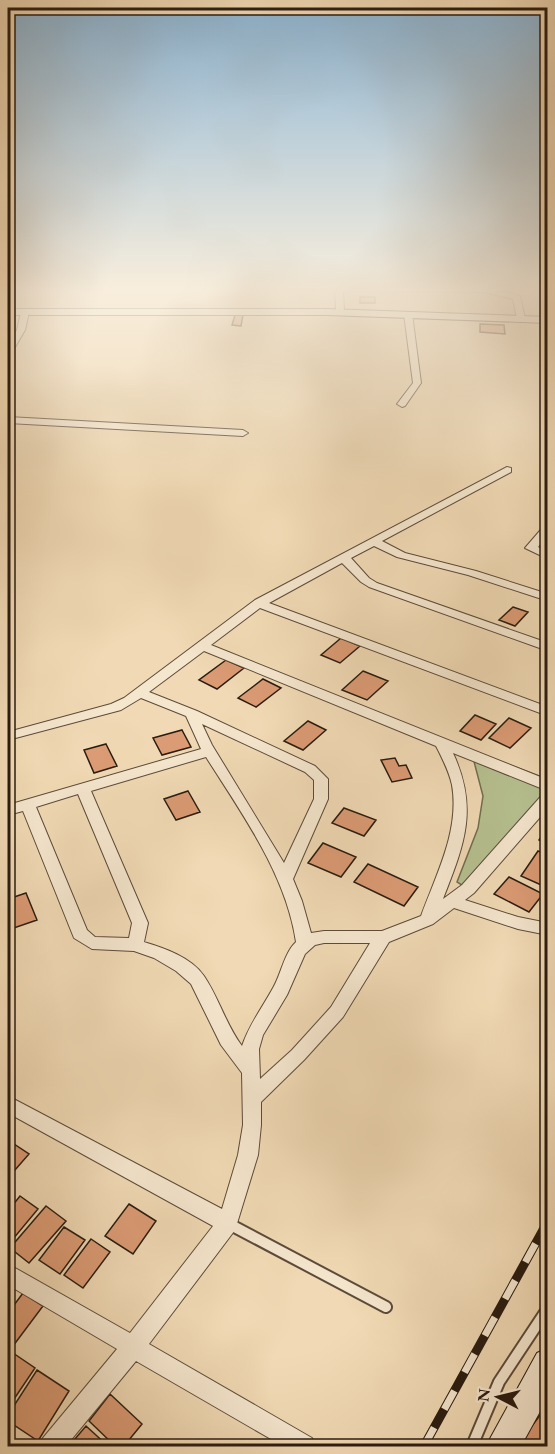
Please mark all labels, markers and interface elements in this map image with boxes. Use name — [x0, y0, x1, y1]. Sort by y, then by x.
north arrow — [468, 1367, 528, 1427]
text: N — [472, 1387, 495, 1403]

